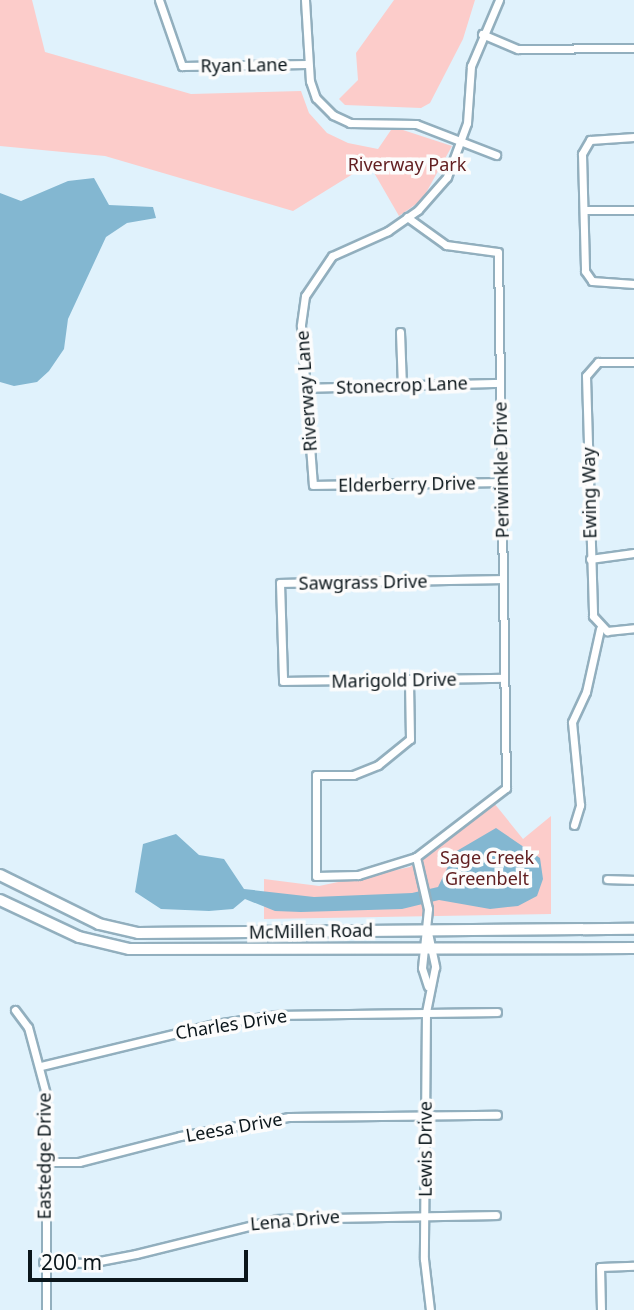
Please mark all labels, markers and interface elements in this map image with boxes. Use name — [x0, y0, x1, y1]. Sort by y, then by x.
street label: Ryan Lane — [200, 53, 288, 77]
park label: Riverway Park — [348, 153, 466, 175]
street label: Riverway Lane — [291, 330, 321, 452]
street label: Stonecrop Lane — [336, 372, 468, 398]
street label: Periwinkle Drive — [489, 402, 513, 538]
street label: Ewing Way — [577, 447, 601, 539]
street label: Elderberry Drive — [338, 472, 476, 496]
street label: Sawgrass Drive — [298, 570, 428, 594]
street label: Marigold Drive — [331, 668, 457, 692]
park label: Sage Creek Greenbelt — [440, 847, 534, 890]
street label: McMillen Road — [249, 919, 373, 943]
street label: Charles Drive — [174, 1005, 288, 1043]
street label: Eastedge Drive — [33, 1093, 55, 1219]
street label: Lewis Drive — [414, 1101, 436, 1197]
street label: Leesa Drive — [184, 1108, 284, 1146]
street label: Lena Drive — [249, 1205, 341, 1235]
scale bar — [32, 1236, 252, 1280]
text: 200 m — [41, 1248, 102, 1276]

